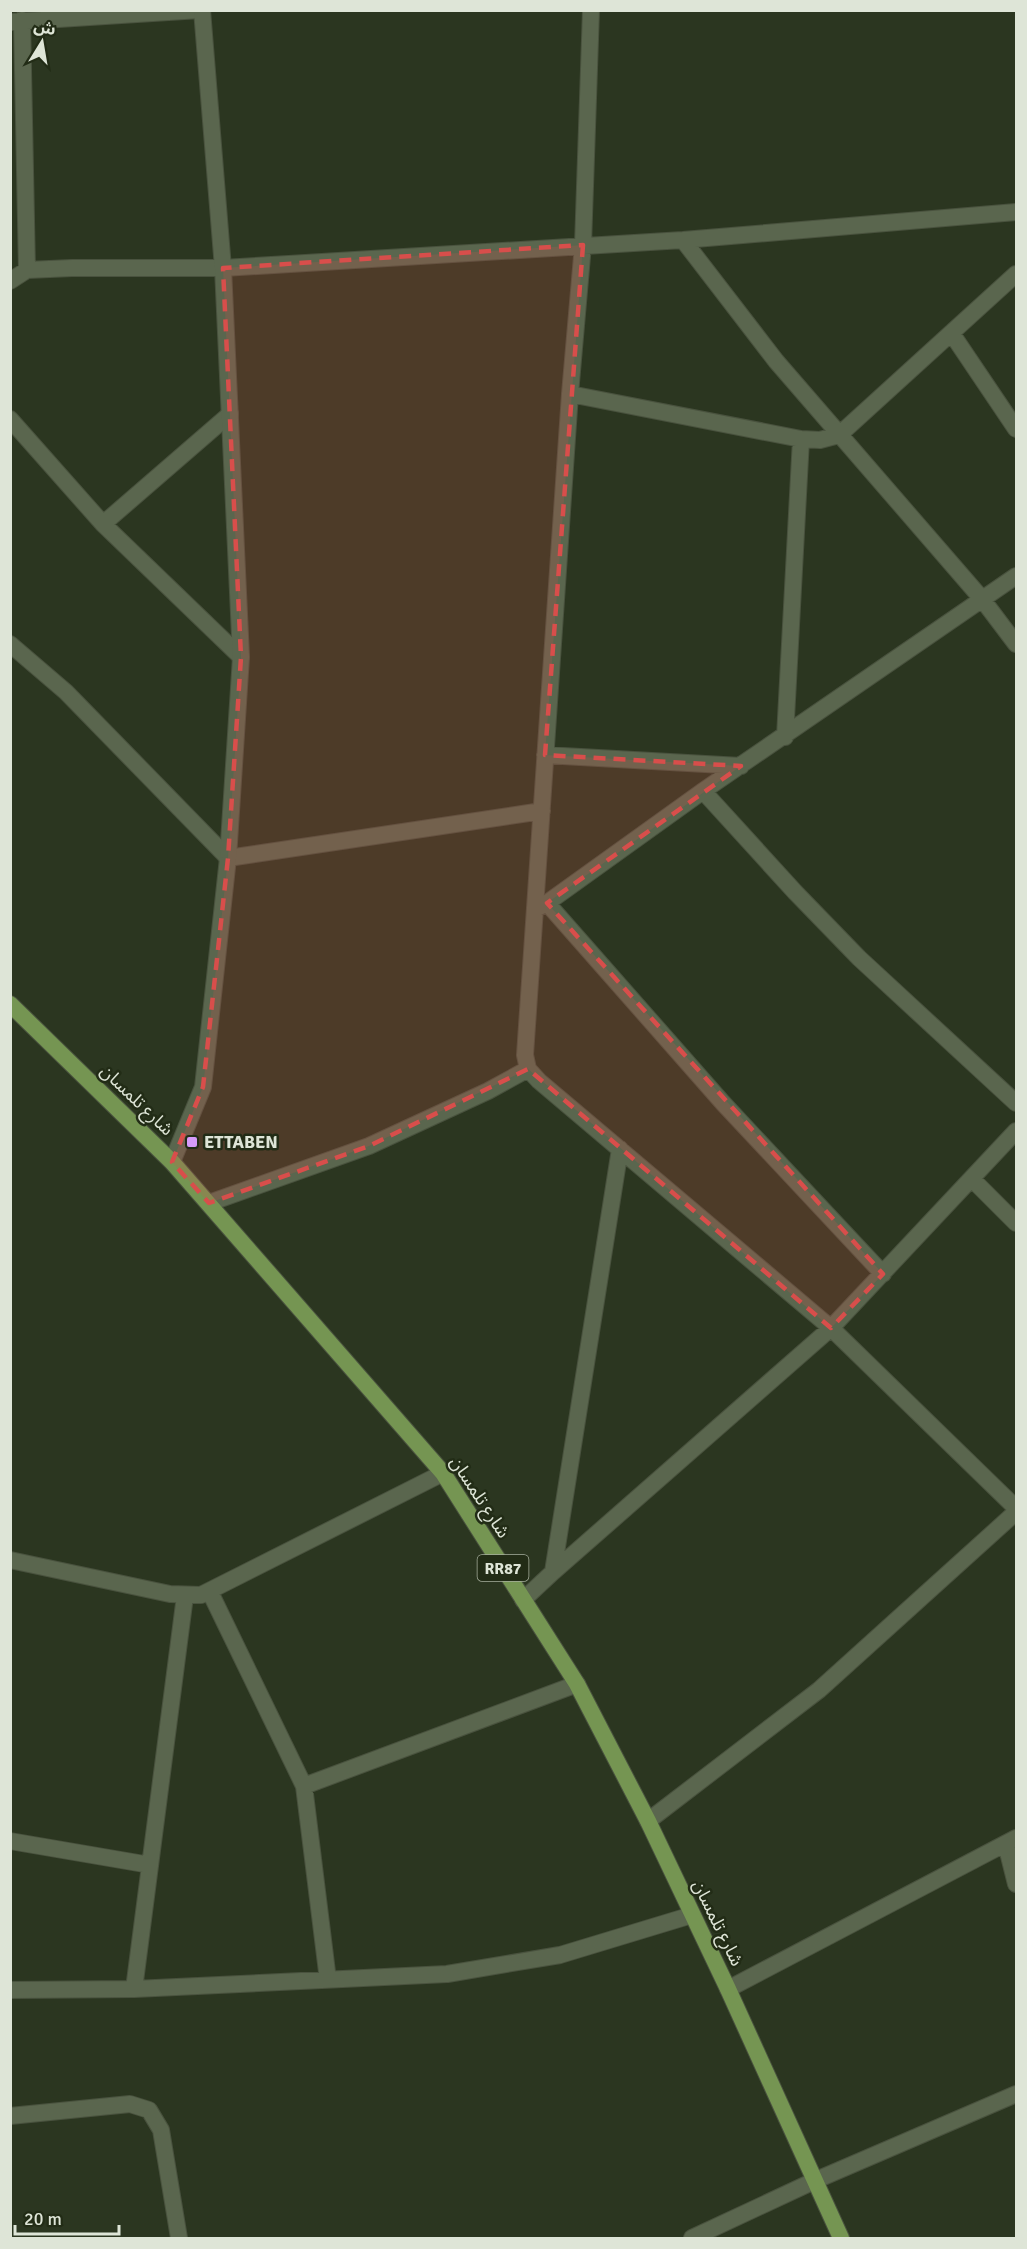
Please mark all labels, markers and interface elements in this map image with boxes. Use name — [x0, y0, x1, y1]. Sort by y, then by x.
north arrow — [12, 12, 72, 72]
text: ش — [32, 16, 57, 40]
street label: شارع تلمسان — [94, 1060, 178, 1142]
place label: ETTABEN — [204, 1131, 278, 1153]
marker: ETTABEN — [185, 1135, 199, 1149]
street label: شارع تلمسان — [443, 1452, 515, 1544]
road number: RR87 — [478, 1555, 528, 1581]
street label: شارع تلمسان — [685, 1876, 748, 1971]
scale bar — [15, 2198, 118, 2236]
text: 20 m — [24, 2208, 62, 2230]

